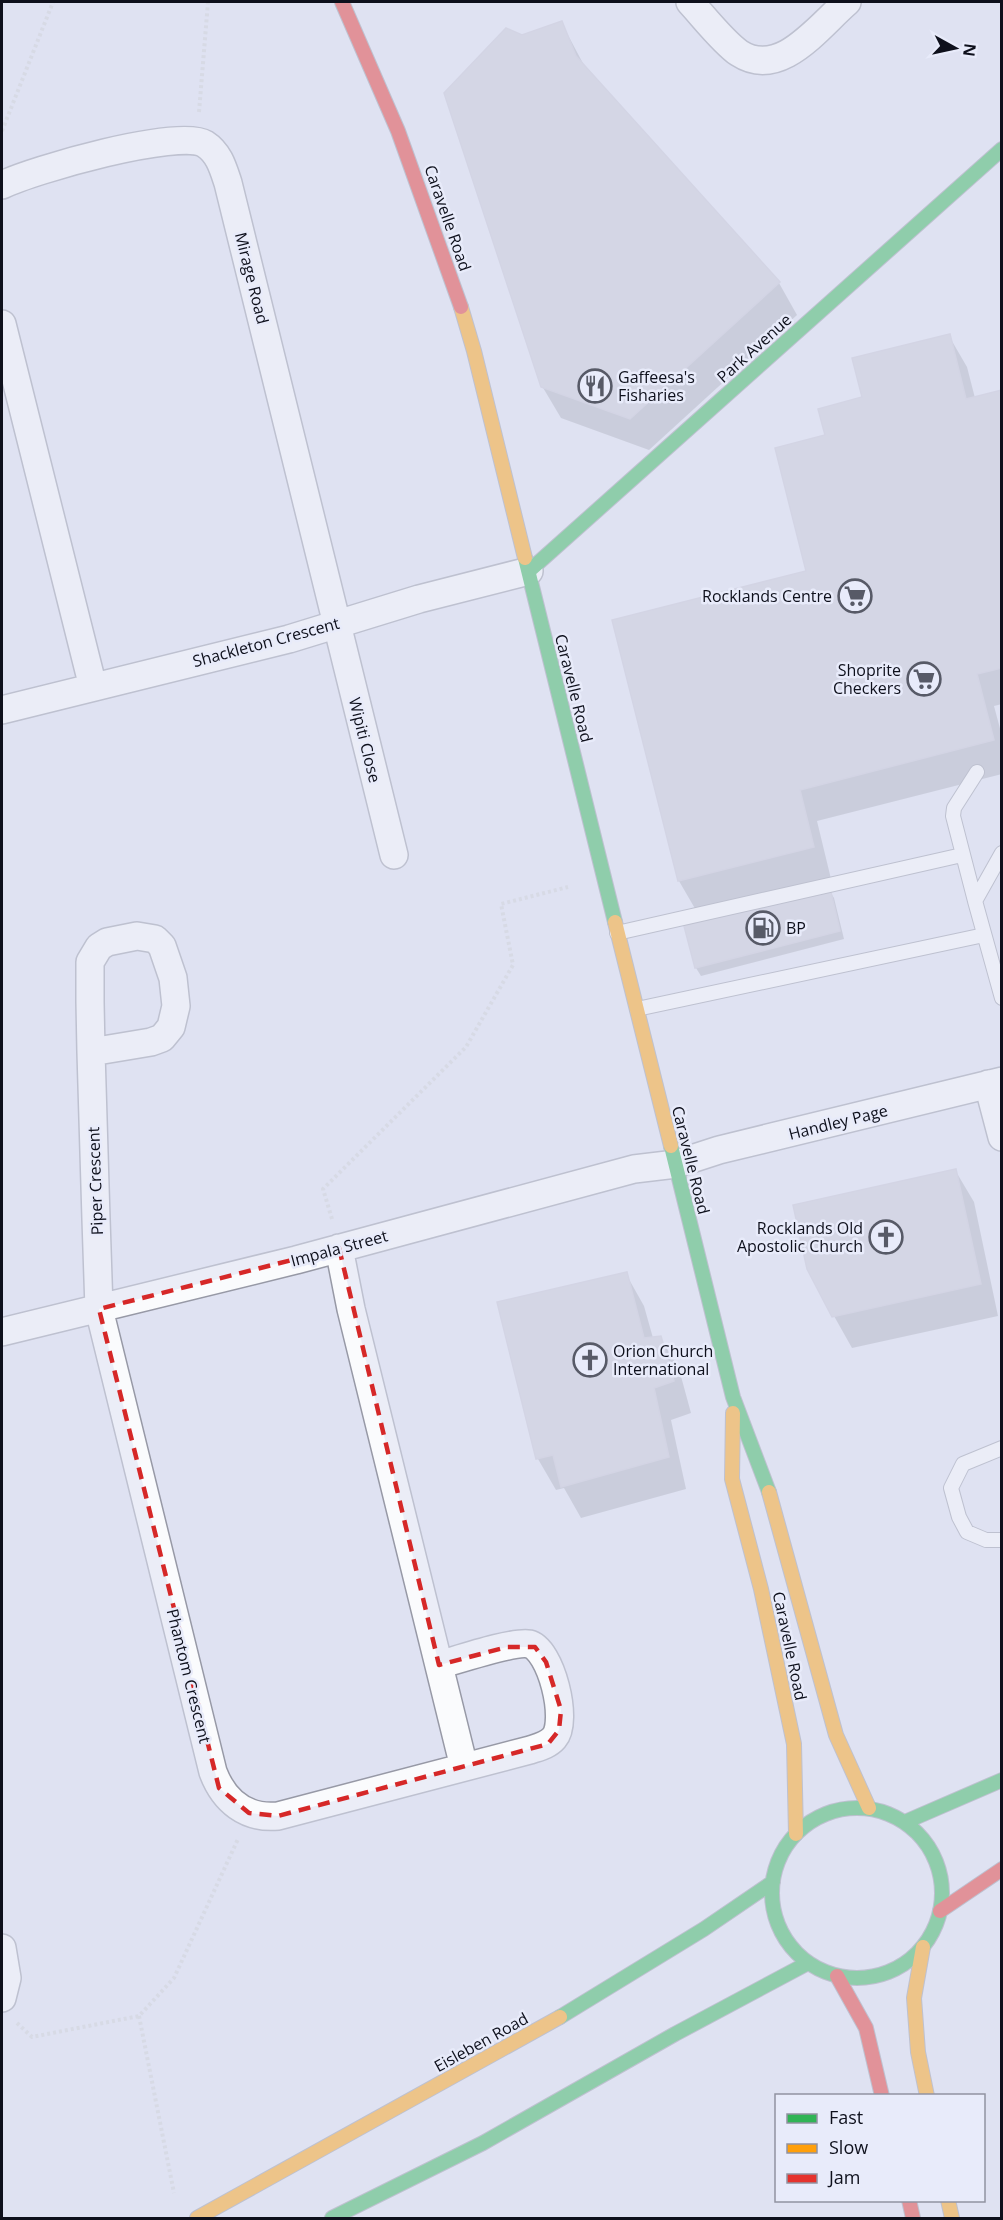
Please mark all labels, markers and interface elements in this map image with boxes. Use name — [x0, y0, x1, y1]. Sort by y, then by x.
north arrow — [925, 18, 985, 78]
text: N — [958, 42, 982, 58]
street label: Caravelle Road — [420, 162, 476, 274]
street label: Mirage Road — [230, 230, 274, 326]
street label: Park Avenue — [712, 309, 796, 387]
place label: Gaffeesa's Fisharies — [618, 366, 695, 406]
restaurant icon: Gaffeesa's Fisharies — [577, 368, 613, 404]
supermarket icon: Rocklands Centre — [837, 578, 873, 614]
place label: Rocklands Centre — [702, 585, 832, 607]
street label: Shackleton Crescent — [190, 612, 342, 672]
street label: Caravelle Road — [550, 632, 598, 744]
place label: Shoprite Checkers — [833, 659, 901, 699]
supermarket icon: Shoprite Checkers — [906, 661, 942, 697]
street label: Wipiti Close — [344, 695, 386, 785]
fuel station icon: BP — [745, 910, 781, 946]
place label: BP — [786, 917, 806, 939]
street label: Handley Page — [786, 1099, 890, 1145]
street label: Caravelle Road — [667, 1104, 715, 1216]
street label: Piper Crescent — [82, 1126, 108, 1236]
place label: Rocklands Old Apostolic Church — [737, 1217, 863, 1257]
church icon: Rocklands Old Apostolic Church — [868, 1219, 904, 1255]
street label: Impala Street — [288, 1224, 390, 1272]
place label: Orion Church International — [613, 1340, 713, 1380]
church icon: Orion Church International — [572, 1342, 608, 1378]
street label: Caravelle Road — [768, 1590, 812, 1702]
street label: Phantom Crescent — [162, 1606, 216, 1746]
street label: Eisleben Road — [430, 2007, 532, 2077]
legend — [775, 2094, 985, 2202]
text: Fast — [829, 2105, 863, 2129]
text: Slow — [829, 2135, 868, 2159]
text: Jam — [827, 2165, 861, 2189]

